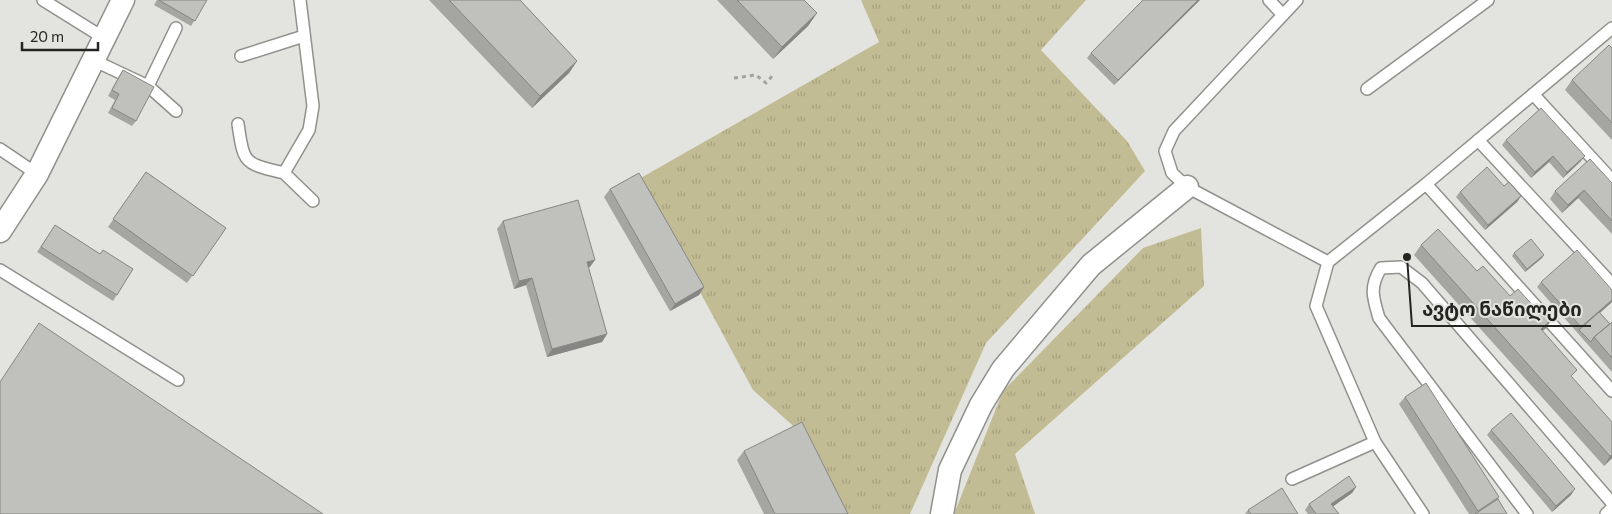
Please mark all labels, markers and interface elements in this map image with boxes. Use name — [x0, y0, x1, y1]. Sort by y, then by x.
scale bar — [22, 20, 99, 52]
text: 20 m — [30, 27, 64, 45]
callout: ავტო ნაწილები — [1412, 292, 1591, 326]
text: ავტო ნაწილები — [1422, 297, 1582, 321]

